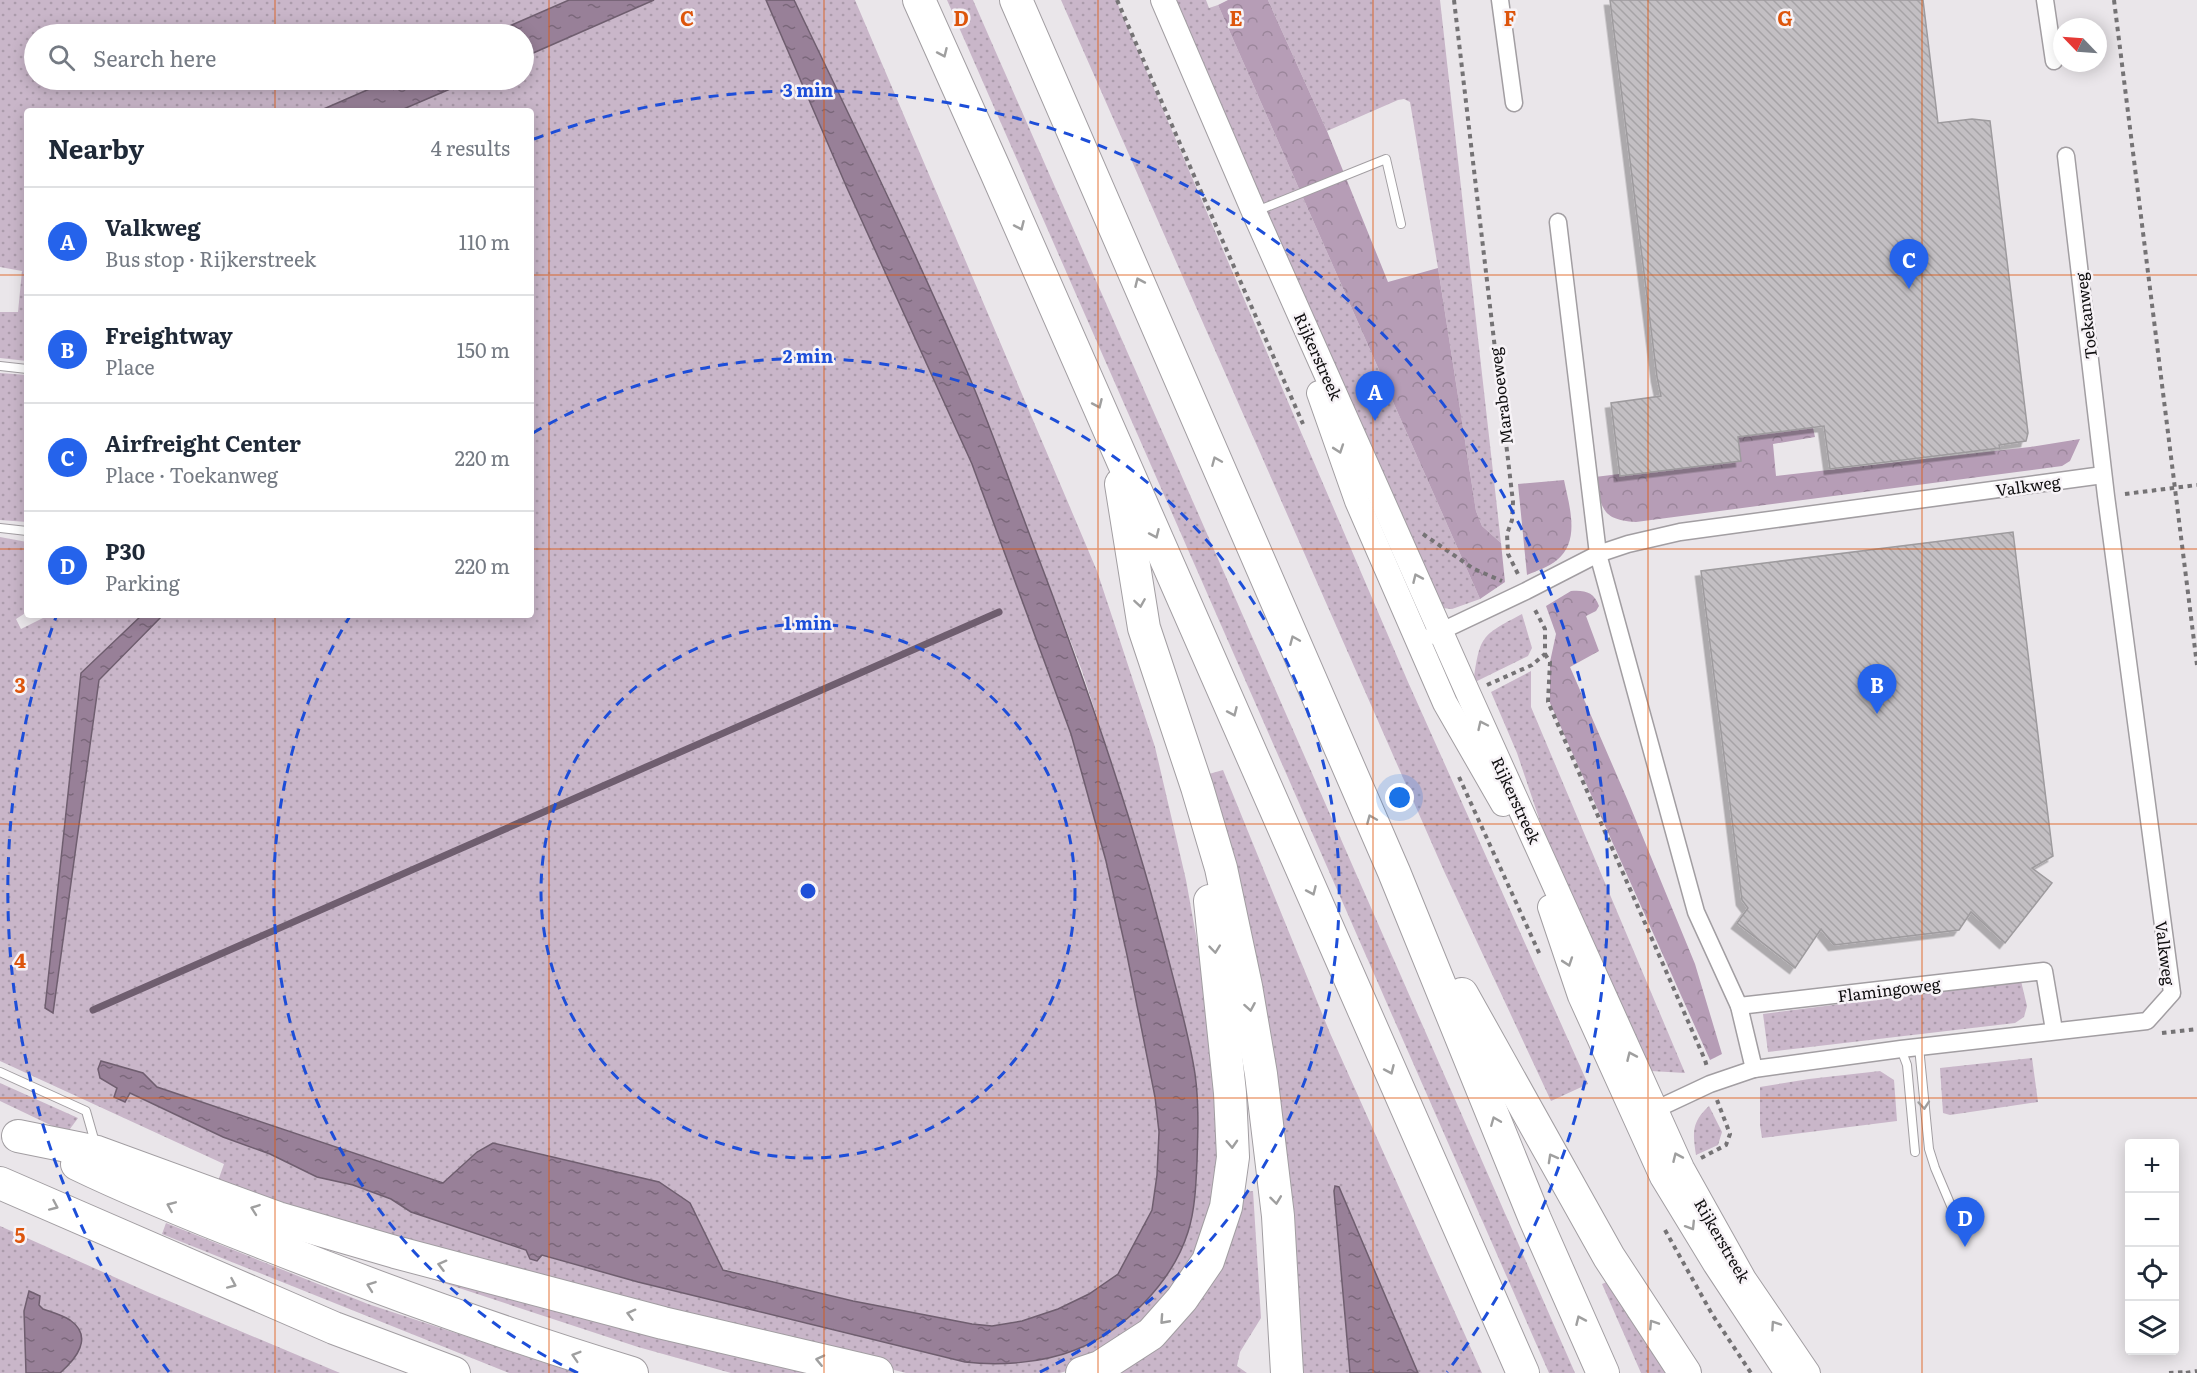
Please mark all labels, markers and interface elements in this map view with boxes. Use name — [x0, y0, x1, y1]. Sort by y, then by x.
text: C — [680, 2, 694, 32]
text: D — [953, 2, 969, 32]
text: E — [1229, 2, 1243, 32]
text: F — [1504, 2, 1517, 32]
text: G — [1777, 2, 1793, 32]
north arrow — [2053, 18, 2107, 72]
search box — [24, 24, 534, 90]
icon: search — [45, 41, 78, 74]
text: Search here — [93, 41, 216, 74]
one-way arrow — [936, 47, 948, 58]
text: 3 min — [783, 76, 834, 103]
text: Nearby — [48, 128, 144, 167]
text: 4 results — [431, 132, 510, 162]
text: Valkweg — [105, 210, 200, 243]
one-way arrow — [1013, 219, 1025, 230]
text: A — [60, 226, 75, 256]
text: 110 m — [459, 226, 510, 256]
pin: C — [1890, 240, 1928, 289]
text: Bus stop · Rijkerstreek — [105, 243, 316, 273]
street label: Toekanweg — [2068, 271, 2102, 361]
one-way arrow — [1134, 277, 1146, 288]
street label: Rijkerstreek — [1289, 308, 1349, 404]
text: Freightway — [105, 318, 233, 351]
text: B — [61, 334, 74, 364]
text: 150 m — [457, 334, 510, 364]
text: 2 min — [783, 342, 834, 369]
street label: Maraboeweg — [1482, 346, 1518, 446]
text: Place — [105, 351, 155, 381]
pin: A — [1356, 372, 1394, 421]
one-way arrow — [1091, 398, 1103, 409]
text: Airfreight Center — [105, 426, 301, 459]
text: C — [60, 442, 75, 472]
text: 220 m — [455, 442, 510, 472]
one-way arrow — [1332, 444, 1345, 454]
one-way arrow — [1212, 456, 1224, 467]
text: Place · Toekanweg — [105, 459, 278, 489]
street label: Valkweg — [1994, 469, 2062, 501]
one-way arrow — [1148, 528, 1160, 539]
text: P30 — [105, 534, 145, 567]
text: D — [60, 550, 75, 580]
text: 220 m — [455, 550, 510, 580]
text: Parking — [105, 567, 180, 597]
one-way arrow — [1412, 574, 1424, 585]
one-way arrow — [1133, 599, 1145, 608]
text: 1 min — [784, 609, 833, 636]
one-way arrow — [1289, 635, 1301, 646]
pin: B — [1858, 664, 1896, 714]
text: 3 — [14, 669, 26, 699]
one-way arrow — [1226, 706, 1238, 717]
one-way arrow — [1478, 721, 1490, 732]
street label: Rijkerstreek — [1486, 753, 1548, 848]
your location — [1385, 783, 1414, 812]
one-way arrow — [1366, 814, 1378, 825]
centre of rings — [798, 881, 818, 901]
one-way arrow — [1305, 885, 1317, 896]
street label: Valkweg — [2150, 919, 2182, 987]
text: 4 — [14, 944, 26, 974]
one-way arrow — [1209, 945, 1221, 954]
one-way arrow — [1561, 956, 1573, 967]
street label: Flamingoweg — [1836, 971, 1942, 1007]
one-way arrow — [1243, 1002, 1255, 1012]
one-way arrow — [1627, 1051, 1639, 1062]
one-way arrow — [1383, 1063, 1395, 1074]
one-way arrow — [1917, 1100, 1930, 1109]
one-way arrow — [1490, 1116, 1502, 1127]
one-way arrow — [1225, 1139, 1238, 1148]
map controls — [2125, 1139, 2179, 1355]
button: + — [2125, 1139, 2179, 1193]
one-way arrow — [1672, 1152, 1684, 1163]
one-way arrow — [1548, 1153, 1559, 1164]
street label: Rijkerstreek — [1689, 1193, 1757, 1287]
button: − — [2125, 1193, 2179, 1247]
one-way arrow — [1270, 1195, 1282, 1205]
pin: D — [1946, 1198, 1984, 1247]
one-way arrow — [47, 1199, 58, 1211]
one-way arrow — [166, 1201, 177, 1213]
one-way arrow — [250, 1204, 261, 1217]
text: 5 — [15, 1219, 26, 1249]
one-way arrow — [1684, 1220, 1696, 1230]
button: locate — [2125, 1247, 2179, 1301]
one-way arrow — [437, 1259, 447, 1272]
one-way arrow — [226, 1277, 237, 1289]
one-way arrow — [367, 1280, 377, 1293]
button: layers — [2125, 1301, 2179, 1355]
one-way arrow — [626, 1309, 636, 1322]
one-way arrow — [1160, 1313, 1171, 1324]
one-way arrow — [1575, 1315, 1587, 1326]
one-way arrow — [1649, 1320, 1660, 1331]
one-way arrow — [1771, 1320, 1782, 1331]
one-way arrow — [571, 1351, 582, 1363]
one-way arrow — [816, 1354, 826, 1367]

